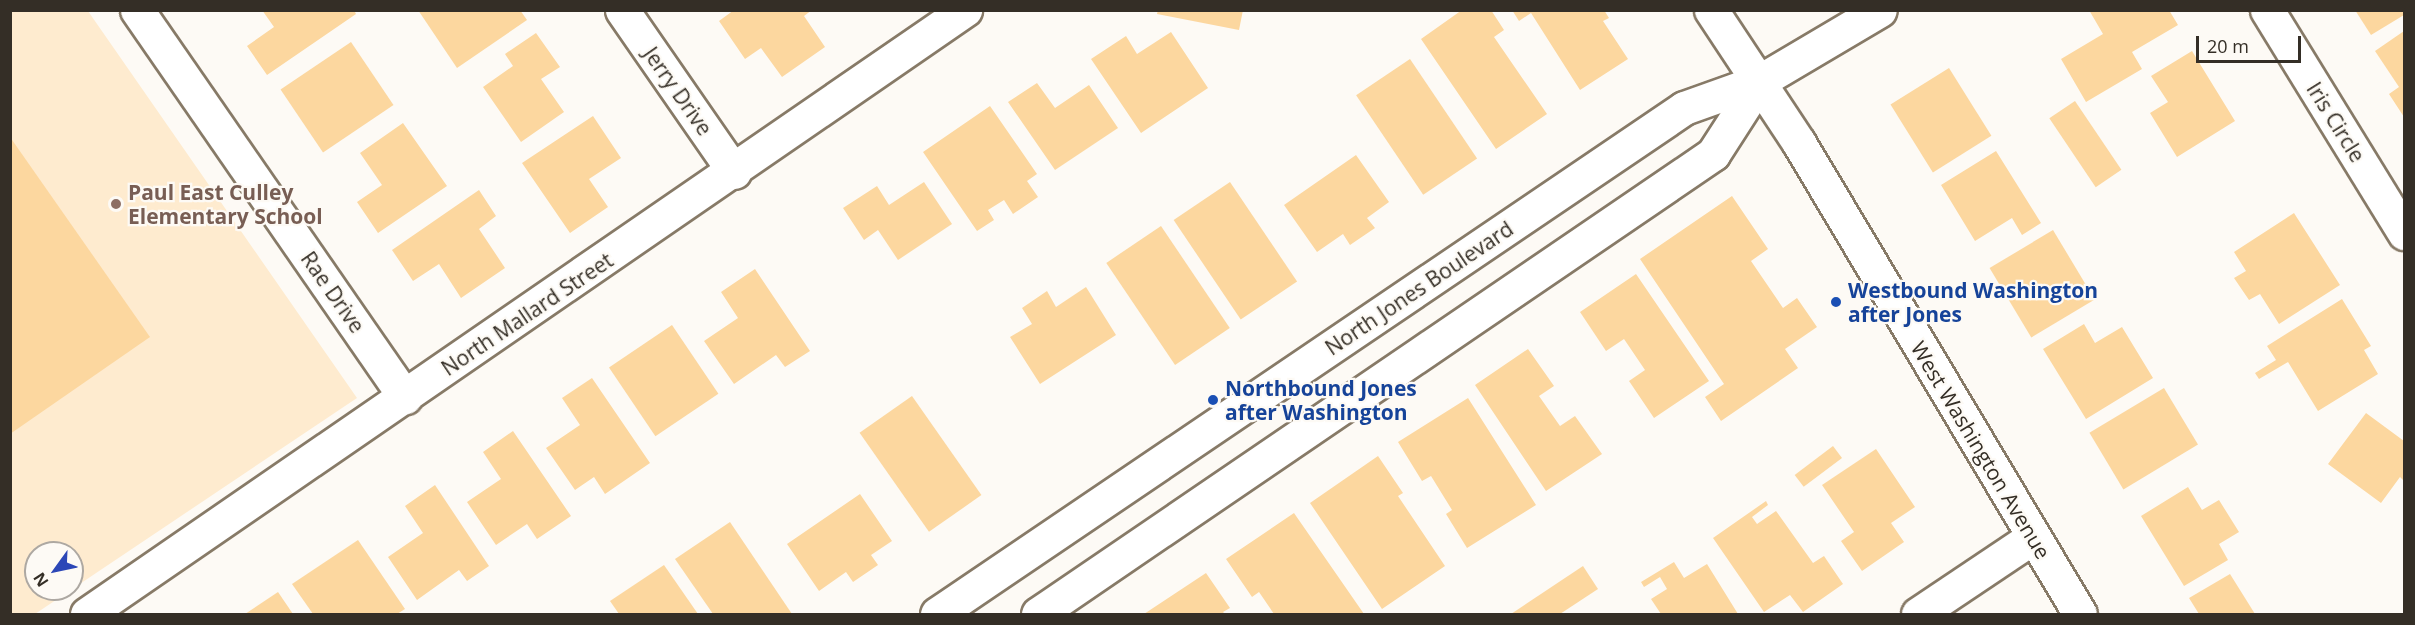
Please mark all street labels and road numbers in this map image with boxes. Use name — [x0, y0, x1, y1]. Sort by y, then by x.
street label: Jerry Drive — [638, 42, 718, 140]
street label: Iris Circle — [2302, 77, 2370, 167]
street label: North Jones Boulevard — [1320, 216, 1518, 360]
street label: Rae Drive — [296, 247, 370, 337]
street label: North Mallard Street — [437, 247, 617, 381]
street label: West Washington Avenue — [1906, 337, 2056, 563]

